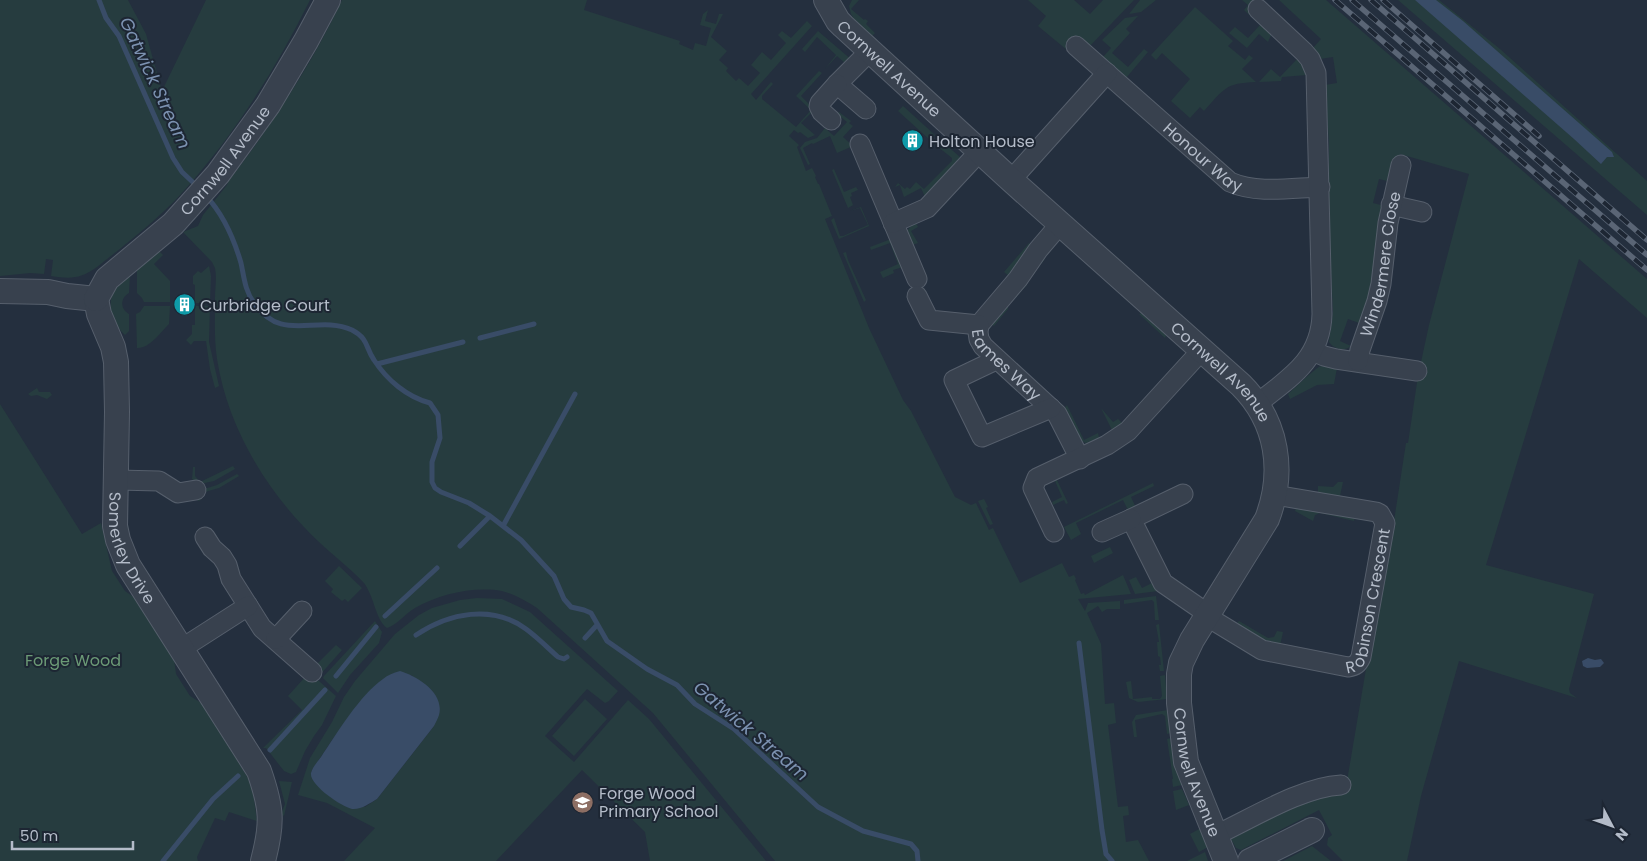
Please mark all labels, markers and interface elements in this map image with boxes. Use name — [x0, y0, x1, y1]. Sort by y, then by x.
water label: Gatwick Stream — [114, 13, 197, 153]
street label: Cornwell Avenue — [832, 15, 946, 123]
street label: Cornwell Avenue — [175, 101, 276, 221]
street label: Honour Way — [1158, 117, 1245, 198]
building icon: Holton House — [901, 129, 925, 153]
place label: Holton House — [929, 130, 1035, 153]
street label: Windermere Close — [1354, 189, 1407, 340]
building icon: Curbridge Court — [172, 293, 196, 317]
place label: Curbridge Court — [200, 294, 330, 317]
street label: Cornwell Avenue — [1166, 317, 1276, 426]
street label: Eames Way — [966, 328, 1046, 406]
street label: Somerley Drive — [103, 492, 161, 609]
street label: Robinson Crescent — [1343, 526, 1396, 679]
park label: Forge Wood — [25, 649, 121, 672]
water label: Gatwick Stream — [688, 675, 814, 786]
street label: Cornwell Avenue — [1168, 707, 1226, 840]
place label: Forge Wood Primary School — [599, 782, 718, 823]
school or university icon: Forge Wood Primary School — [571, 790, 595, 814]
north arrow — [1587, 801, 1637, 851]
scale bar — [12, 818, 134, 850]
text: N — [1611, 824, 1633, 845]
text: 50 m — [20, 825, 58, 846]

